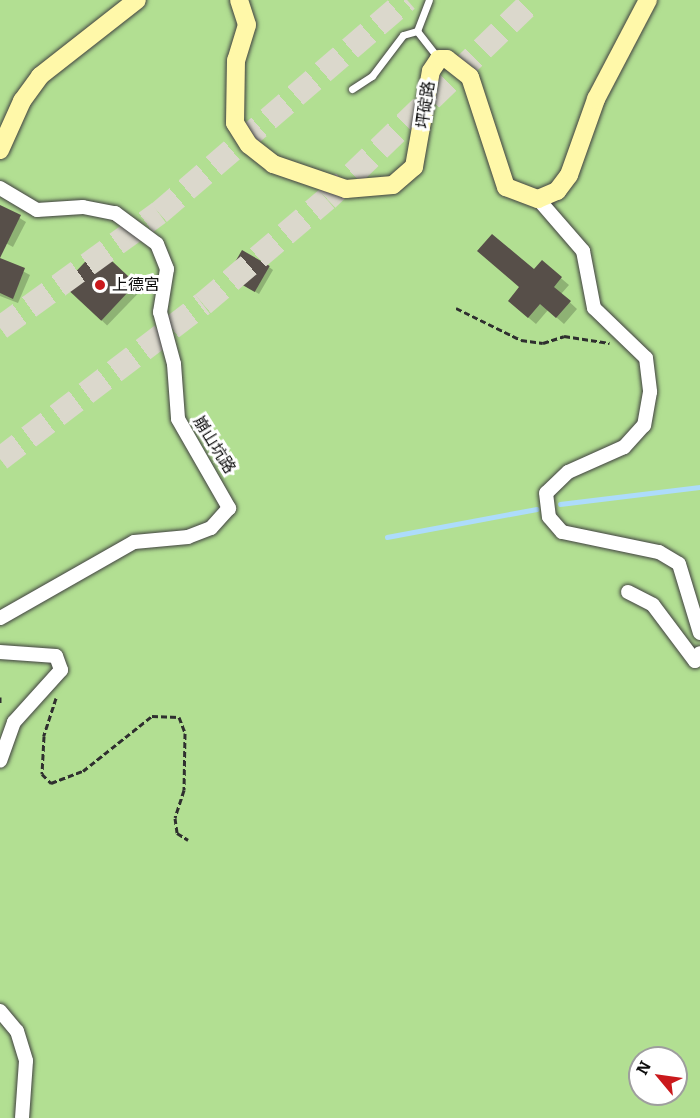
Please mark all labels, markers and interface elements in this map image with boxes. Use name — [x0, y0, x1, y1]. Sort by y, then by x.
street label: 坪碇路 — [413, 80, 439, 130]
place label: 上德宮 — [112, 275, 160, 295]
marker: 上德宮 — [93, 278, 107, 292]
street label: 崩山坑路 — [189, 413, 239, 477]
north arrow — [628, 1046, 688, 1106]
text: N — [632, 1058, 655, 1078]

